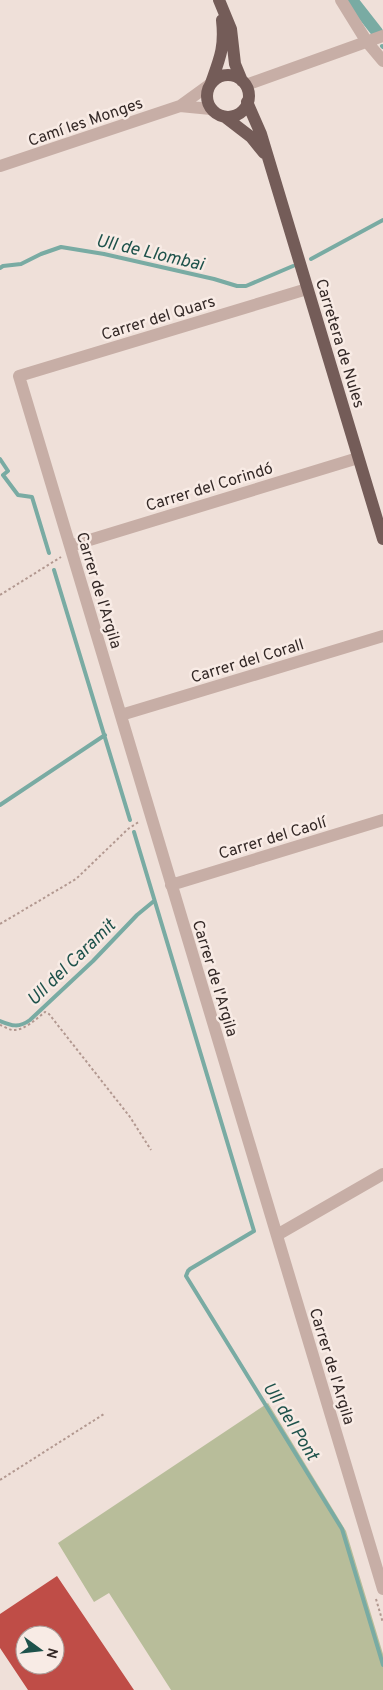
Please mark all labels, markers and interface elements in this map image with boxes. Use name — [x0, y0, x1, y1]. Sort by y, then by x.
street label: Camí les Monges — [26, 94, 146, 152]
water label: Ull de Llombai — [93, 230, 207, 277]
street label: Carretera de Nules — [310, 277, 368, 411]
street label: Carrer del Quars — [99, 292, 218, 346]
street label: Carrer del Corindó — [144, 459, 276, 517]
street label: Carrer de l'Argila — [71, 530, 125, 651]
street label: Carrer del Corall — [189, 635, 307, 689]
street label: Carrer del Caolí — [216, 812, 331, 865]
water label: Ull del Caramit — [23, 914, 122, 1011]
street label: Carrer de l'Argila — [187, 918, 241, 1039]
street label: Carrer de l'Argila — [304, 1306, 358, 1427]
water label: Ull del Pont — [257, 1378, 324, 1467]
north arrow — [15, 1625, 65, 1675]
text: N — [42, 1646, 61, 1660]

